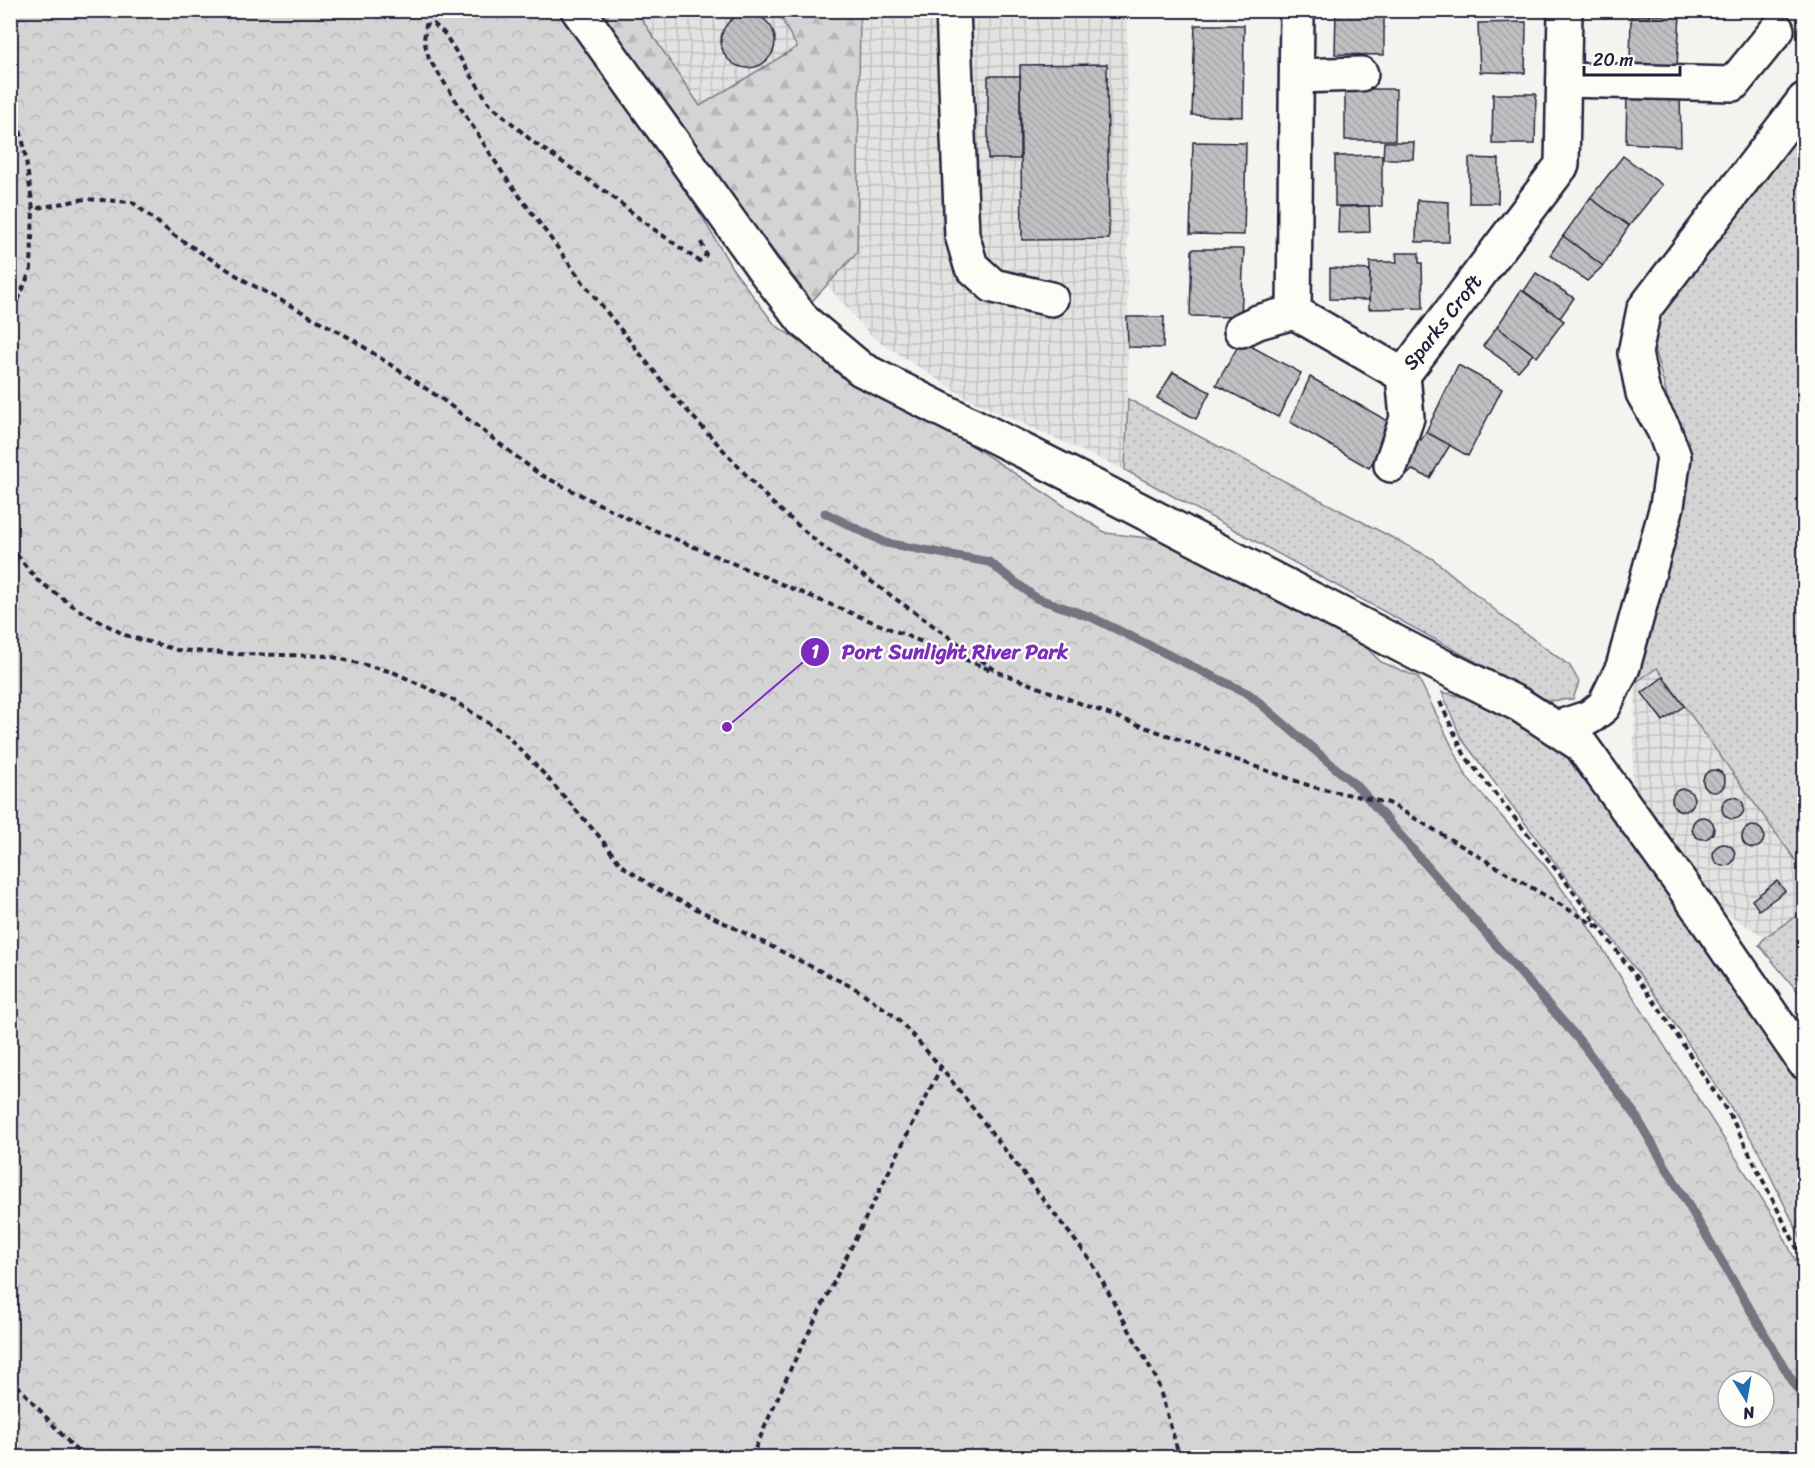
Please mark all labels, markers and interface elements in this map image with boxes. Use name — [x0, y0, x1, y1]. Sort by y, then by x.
scale bar — [1584, 39, 1680, 77]
text: 20 m — [1593, 44, 1633, 76]
street label: Sparks Croft — [1393, 266, 1491, 378]
callout: Port Sunlight River Park — [800, 632, 1080, 671]
text: Port Sunlight River Park — [842, 633, 1069, 671]
text: 1 — [811, 636, 819, 668]
north arrow — [1716, 1369, 1776, 1429]
text: N — [1740, 1398, 1758, 1429]

